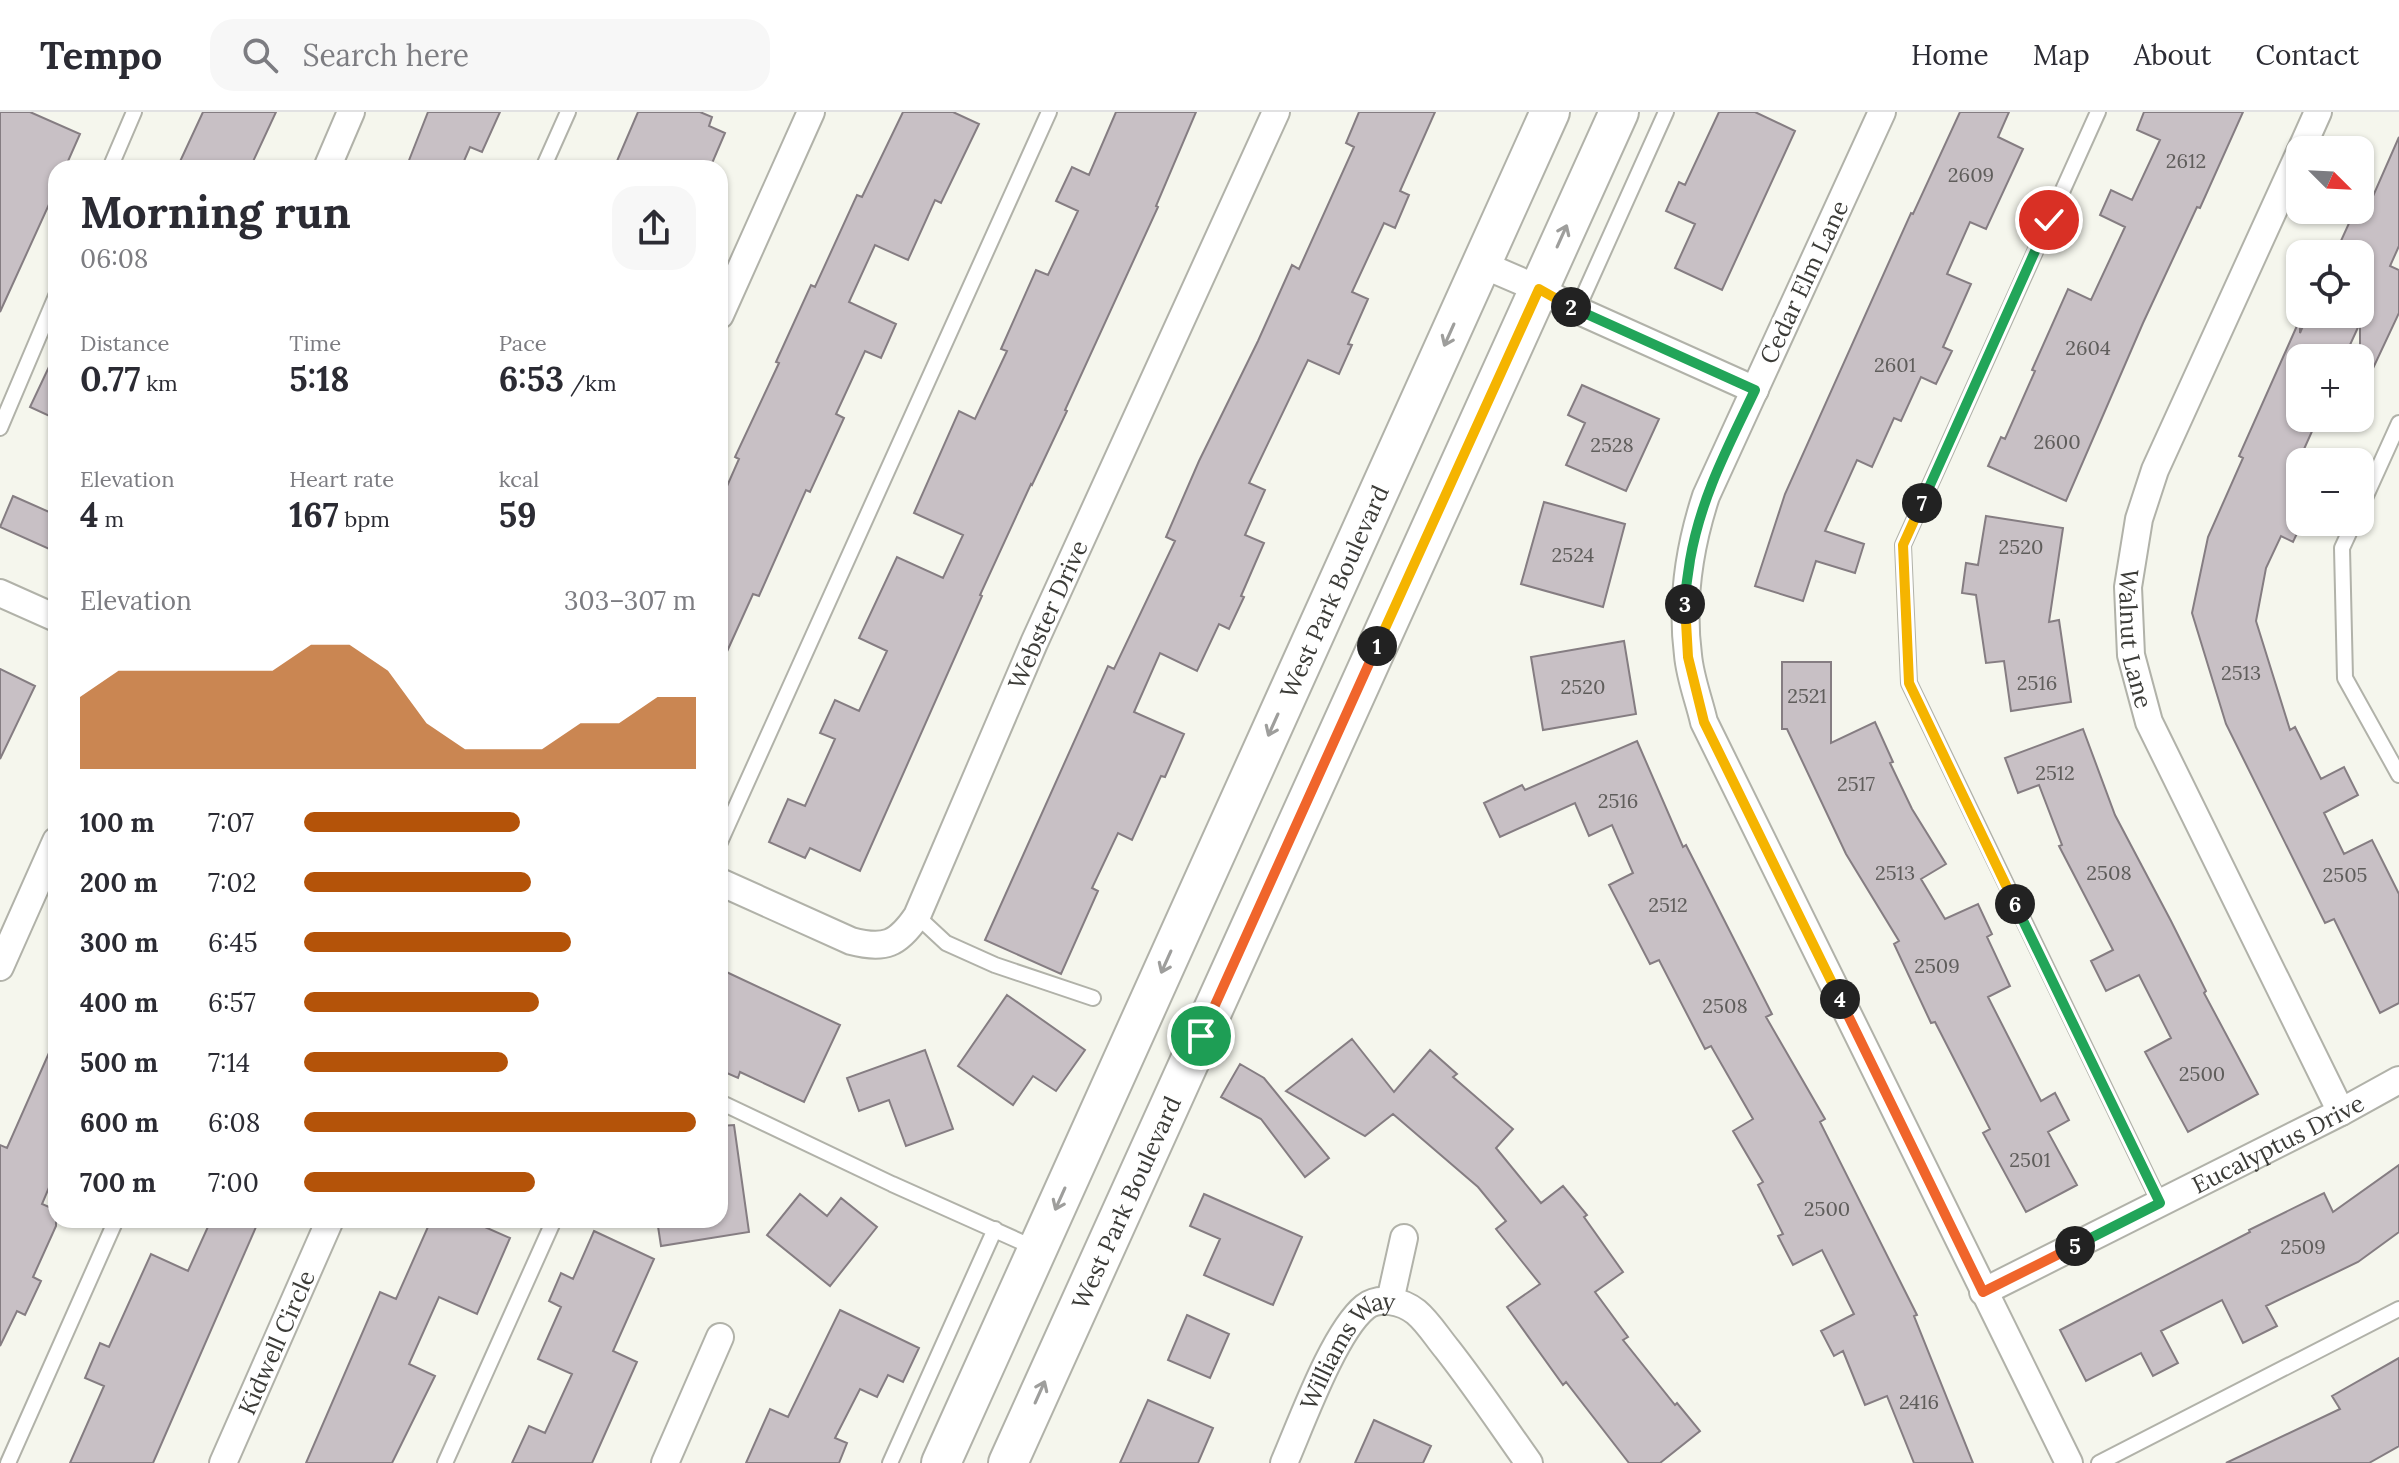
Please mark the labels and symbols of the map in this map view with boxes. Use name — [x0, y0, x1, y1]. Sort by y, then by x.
north arrow — [2286, 136, 2374, 224]
house number: 2612 — [2166, 148, 2206, 173]
house number: 2609 — [1948, 162, 1994, 187]
pin — [2015, 186, 2083, 254]
street label: Cedar Elm Lane — [1753, 195, 1855, 369]
one-way arrow — [1556, 225, 1571, 249]
pin: 2 — [1551, 287, 1591, 327]
one-way arrow — [1441, 322, 1456, 346]
house number: 2604 — [2065, 335, 2111, 360]
house number: 2601 — [1874, 352, 1916, 377]
house number: 2600 — [2033, 429, 2081, 454]
house number: 2528 — [1590, 432, 1634, 457]
street label: West Park Boulevard — [1272, 480, 1395, 703]
pin: 7 — [1902, 483, 1942, 523]
house number: 2520 — [1999, 534, 2043, 559]
street label: Webster Drive — [1001, 535, 1094, 694]
house number: 2524 — [1552, 542, 1595, 567]
street label: Walnut Lane — [2112, 566, 2160, 712]
pin: 3 — [1665, 584, 1705, 624]
pin: 1 — [1357, 626, 1397, 666]
house number: 2513 — [2221, 660, 2261, 685]
house number: 2516 — [2017, 670, 2057, 695]
house number: 2520 — [1561, 674, 1605, 699]
house number: 2521 — [1787, 683, 1827, 708]
one-way arrow — [1265, 713, 1280, 737]
house number: 2512 — [2035, 760, 2075, 785]
house number: 2517 — [1837, 771, 1875, 796]
house number: 2516 — [1598, 788, 1638, 813]
house number: 2513 — [1875, 860, 1915, 885]
house number: 2508 — [2086, 860, 2132, 885]
house number: 2505 — [2323, 862, 2367, 887]
pin: 6 — [1995, 884, 2035, 924]
house number: 2512 — [1648, 892, 1688, 917]
one-way arrow — [1158, 949, 1173, 974]
house number: 2509 — [1914, 953, 1960, 978]
pin: 4 — [1820, 979, 1860, 1019]
house number: 2508 — [1702, 993, 1748, 1018]
pin — [1167, 1002, 1235, 1070]
house number: 2500 — [2179, 1061, 2225, 1086]
street label: Eucalyptus Drive — [2187, 1087, 2369, 1200]
street label: West Park Boulevard — [1064, 1091, 1187, 1314]
house number: 2501 — [2009, 1147, 2051, 1172]
one-way arrow — [1052, 1187, 1067, 1211]
house number: 2500 — [1804, 1196, 1850, 1221]
pin: 5 — [2055, 1226, 2095, 1266]
house number: 2509 — [2280, 1234, 2326, 1259]
street label: Kidwell Circle — [231, 1265, 322, 1419]
street label: Williams Way — [1293, 1285, 1397, 1414]
one-way arrow — [1033, 1380, 1048, 1404]
house number: 2416 — [1899, 1389, 1939, 1414]

